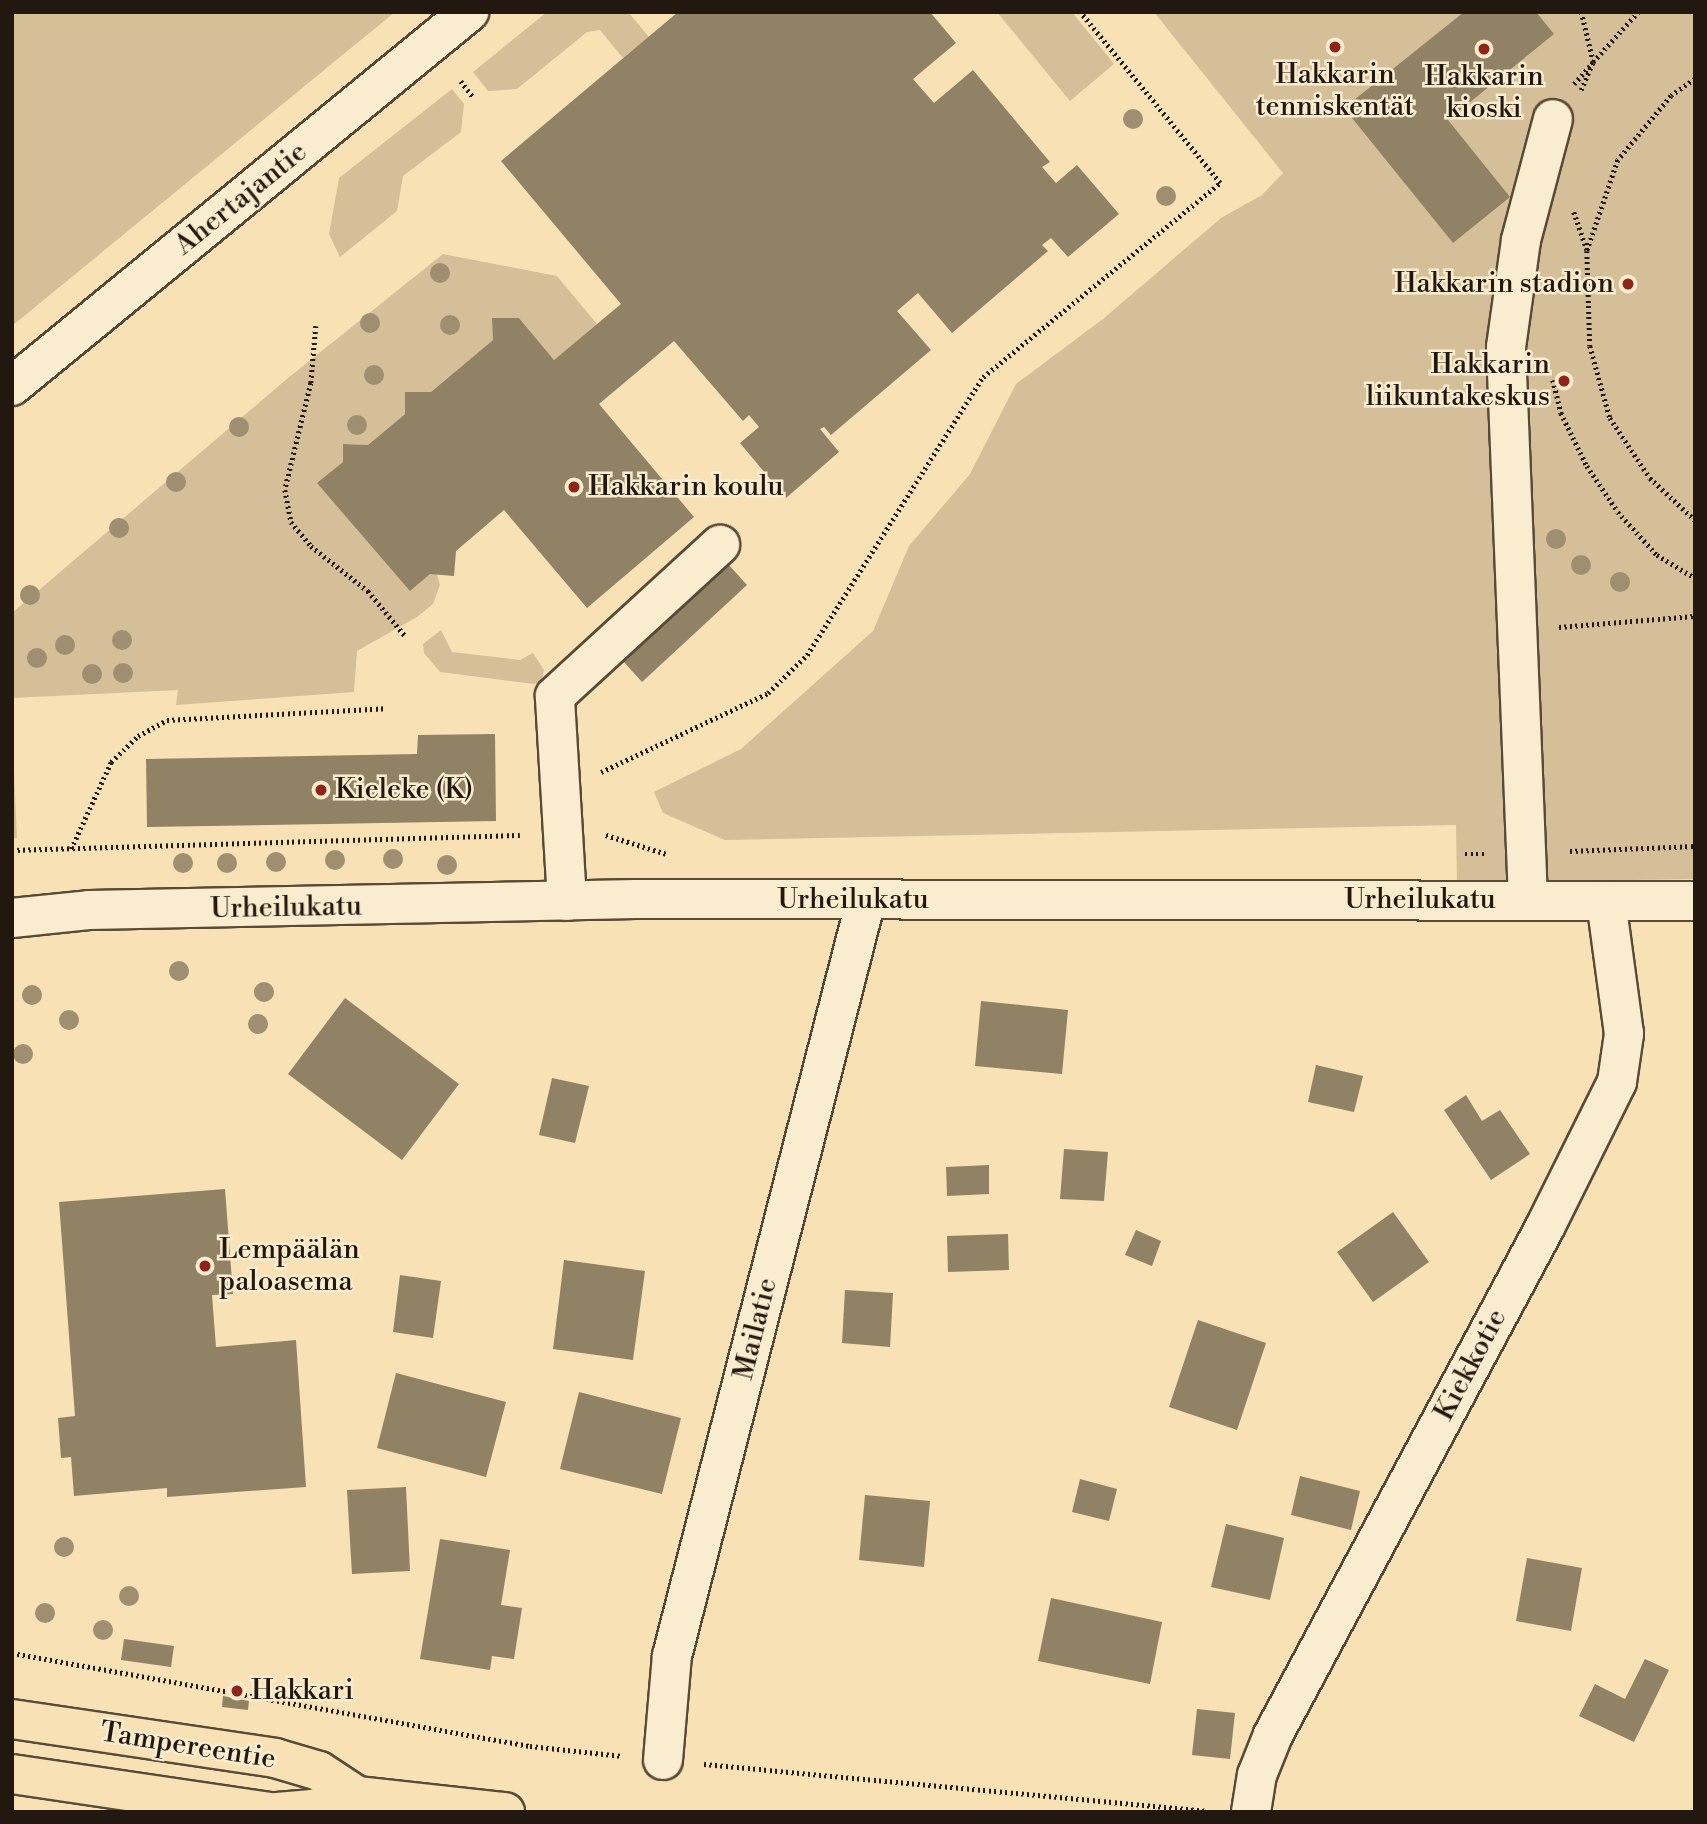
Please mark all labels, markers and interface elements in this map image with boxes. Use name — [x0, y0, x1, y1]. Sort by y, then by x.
marker: Hakkarin tenniskentät — [1327, 39, 1343, 55]
marker: Hakkarin kioski — [1476, 41, 1492, 57]
place label: Hakkarin tenniskentät — [1256, 58, 1414, 124]
place label: Hakkarin kioski — [1424, 60, 1544, 126]
street label: Ahertajantie — [168, 135, 314, 263]
place label: Hakkarin stadion — [1394, 267, 1614, 301]
marker: Hakkarin stadion — [1620, 276, 1636, 292]
place label: Hakkarin liikuntakeskus — [1366, 348, 1550, 414]
marker: Hakkarin liikuntakeskus — [1556, 373, 1572, 389]
place label: Hakkarin koulu — [588, 470, 783, 504]
marker: Hakkarin koulu — [566, 479, 582, 495]
place label: Kieleke (K) — [335, 773, 473, 807]
marker: Kieleke (K) — [313, 782, 329, 798]
street label: Urheilukatu — [777, 883, 929, 917]
street label: Urheilukatu — [1344, 883, 1496, 917]
street label: Urheilukatu — [210, 890, 362, 926]
place label: Lempäälän paloasema — [219, 1233, 360, 1299]
marker: Lempäälän paloasema — [197, 1258, 213, 1274]
street label: Mailatie — [727, 1275, 785, 1383]
street label: Kiekkotie — [1428, 1303, 1514, 1427]
place label: Hakkari — [251, 1674, 354, 1708]
marker: Hakkari — [229, 1683, 245, 1699]
street label: Tampereentie — [98, 1716, 278, 1776]

